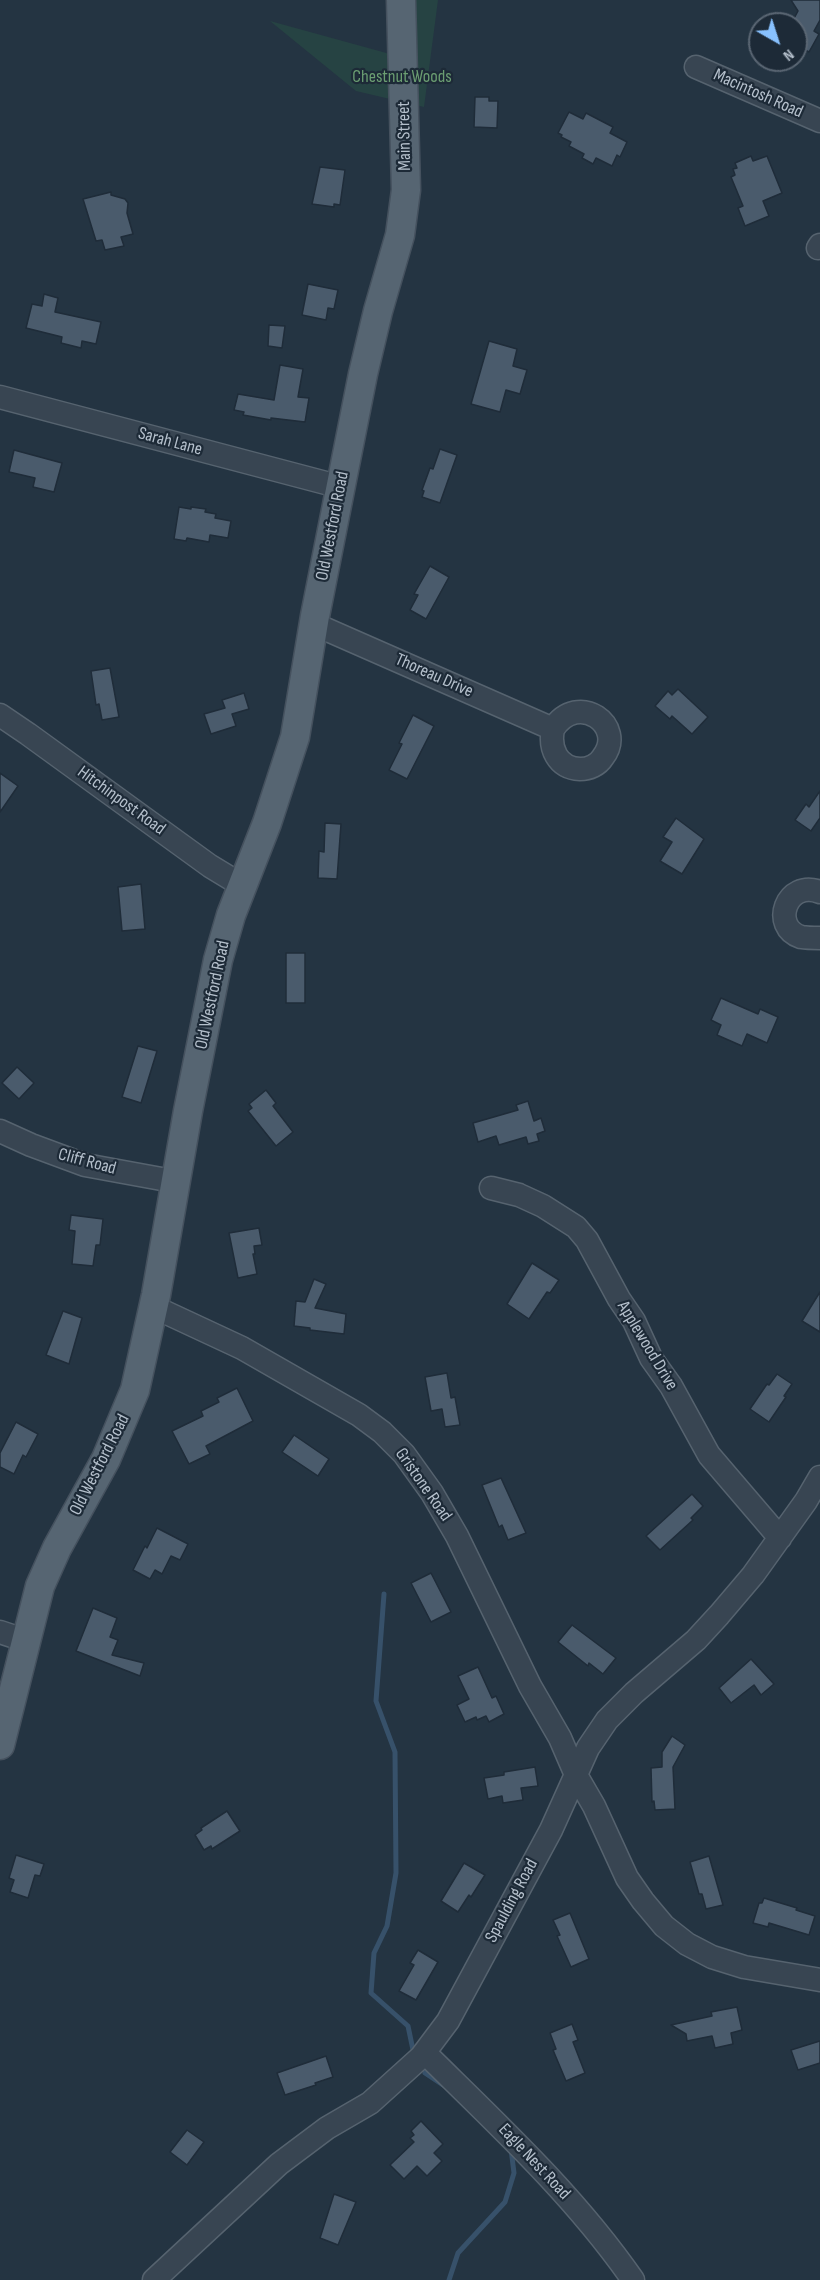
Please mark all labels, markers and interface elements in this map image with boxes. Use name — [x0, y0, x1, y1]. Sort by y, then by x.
north arrow — [748, 12, 808, 72]
text: N — [779, 45, 798, 65]
street label: Macintosh Road — [710, 65, 806, 123]
park label: Chestnut Woods — [352, 66, 452, 88]
street label: Main Street — [394, 101, 416, 171]
street label: Sarah Lane — [136, 423, 204, 461]
street label: Old Westford Road — [312, 470, 354, 582]
street label: Thoreau Drive — [392, 649, 476, 703]
street label: Hitchinpost Road — [73, 762, 169, 840]
street label: Old Westford Road — [191, 939, 235, 1051]
street label: Cliff Road — [56, 1144, 118, 1180]
street label: Applewood Drive — [612, 1297, 682, 1395]
street label: Old Westford Road — [65, 1411, 135, 1519]
street label: Gristone Road — [390, 1444, 456, 1526]
street label: Spaulding Road — [481, 1856, 543, 1946]
street label: Eagle Nest Road — [493, 2120, 575, 2204]

